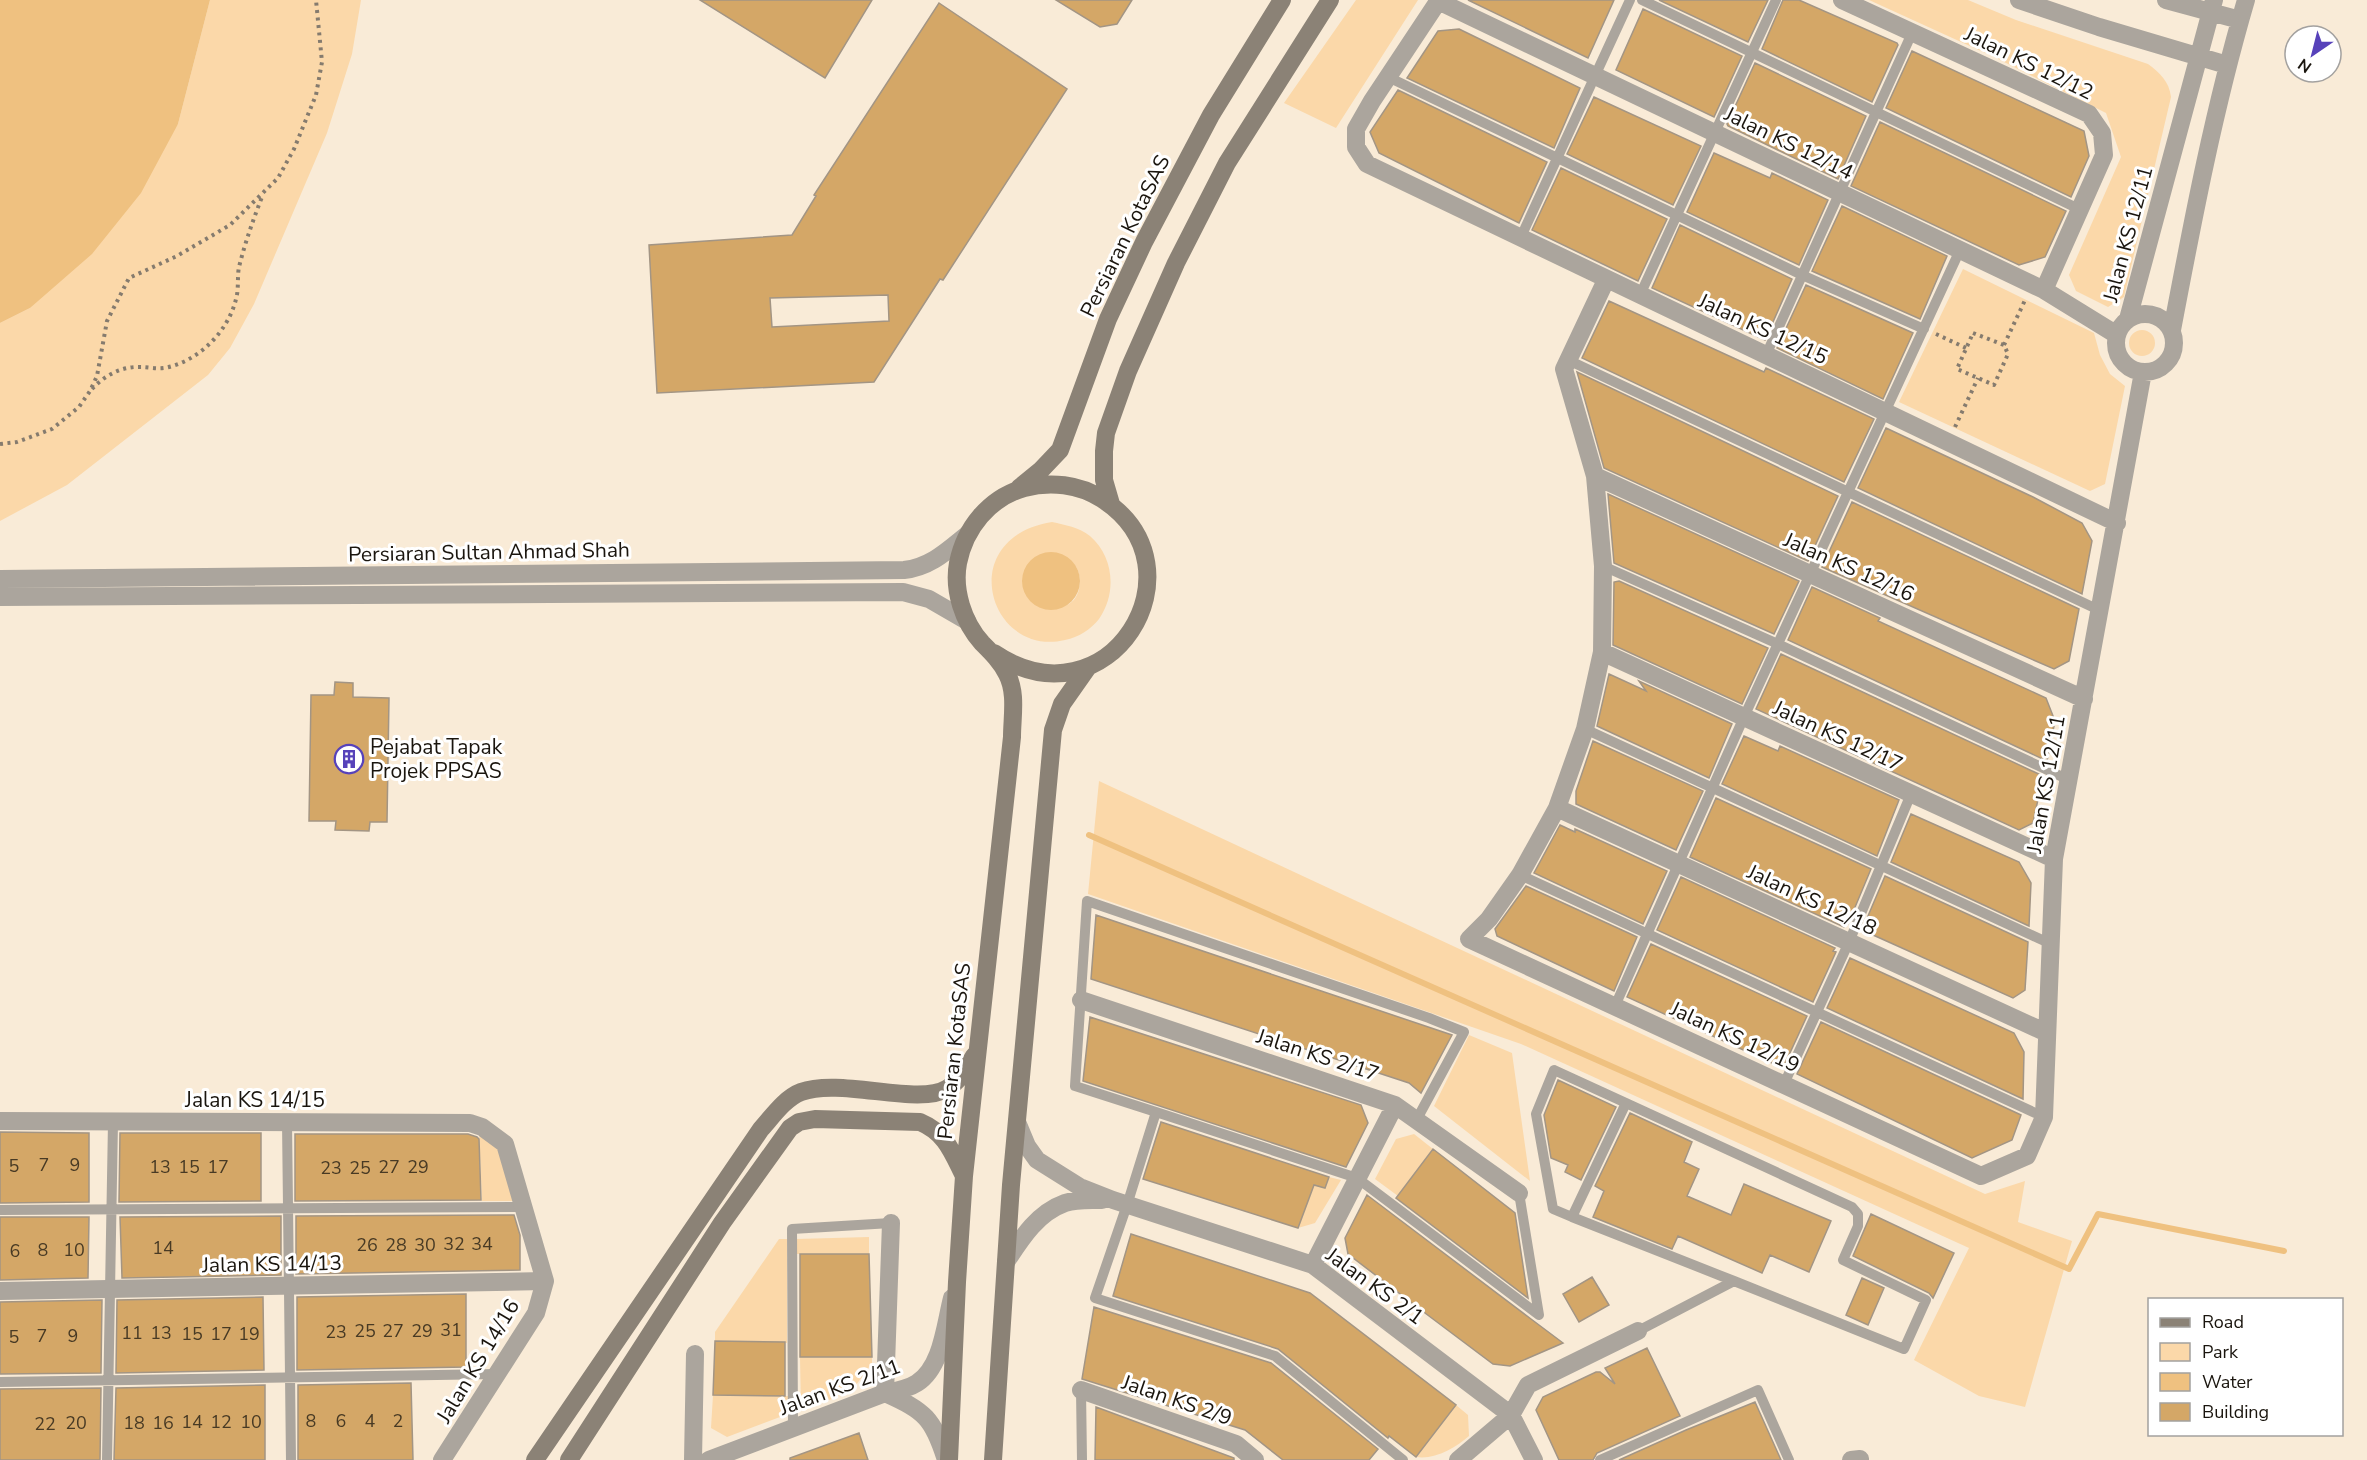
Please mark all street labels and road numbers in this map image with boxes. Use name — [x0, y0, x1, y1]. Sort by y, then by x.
street label: Jalan KS 12/12 — [1959, 19, 2098, 106]
street label: Jalan KS 12/14 — [1719, 99, 1858, 186]
street label: Persiaran KotaSAS — [1074, 150, 1176, 322]
street label: Jalan KS 12/11 — [2096, 163, 2160, 306]
street label: Jalan KS 12/15 — [1693, 286, 1832, 371]
street label: Jalan KS 12/16 — [1779, 525, 1919, 608]
street label: Persiaran Sultan Ahmad Shah — [348, 536, 630, 568]
street label: Jalan KS 12/17 — [1768, 693, 1907, 778]
street label: Jalan KS 12/11 — [2020, 713, 2072, 856]
street label: Jalan KS 12/18 — [1742, 857, 1881, 942]
street label: Persiaran KotaSAS — [931, 961, 977, 1141]
street label: Jalan KS 12/19 — [1665, 994, 1804, 1079]
street label: Jalan KS 2/17 — [1252, 1022, 1383, 1088]
street label: Jalan KS 14/15 — [184, 1086, 325, 1114]
street label: Jalan KS 2/1 — [1320, 1240, 1430, 1331]
street label: Jalan KS 14/13 — [201, 1249, 342, 1279]
street label: Jalan KS 14/16 — [429, 1294, 526, 1429]
street label: Jalan KS 2/11 — [774, 1352, 905, 1422]
street label: Jalan KS 2/9 — [1117, 1368, 1236, 1432]

